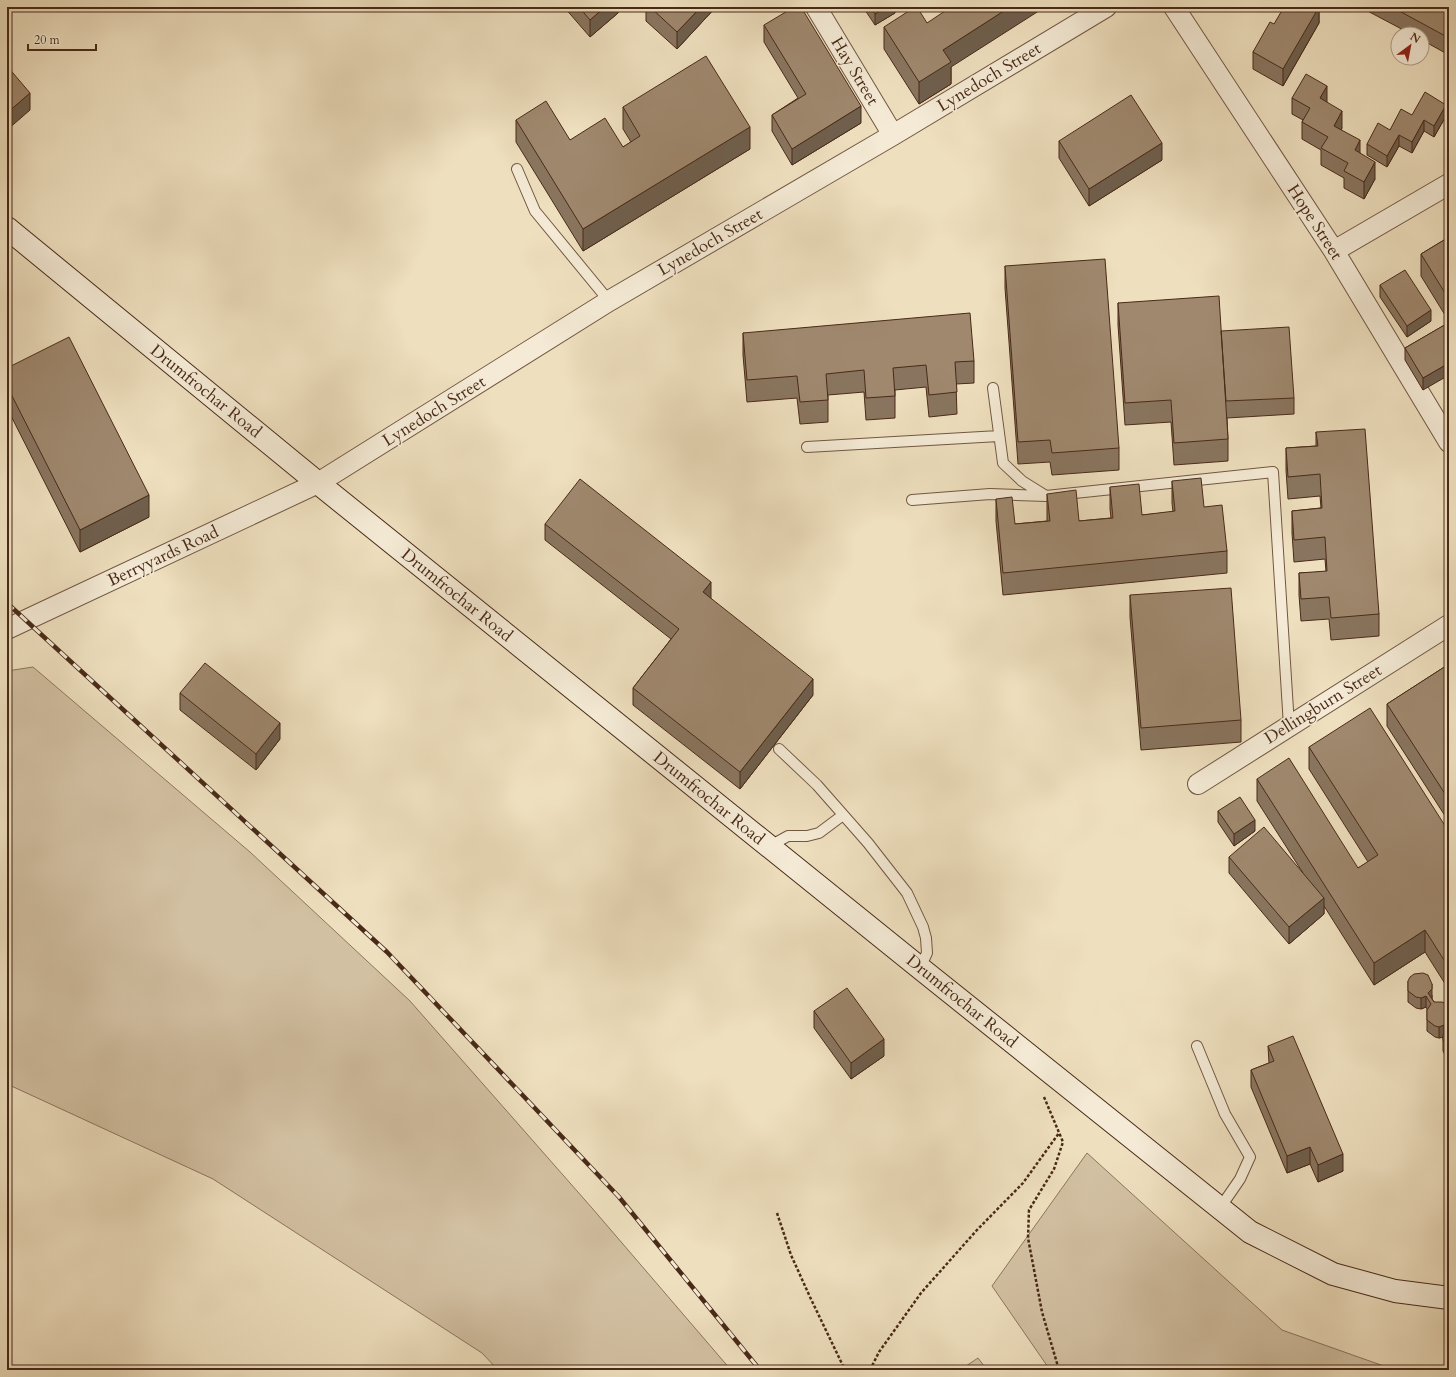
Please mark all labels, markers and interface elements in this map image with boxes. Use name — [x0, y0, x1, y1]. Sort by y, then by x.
scale bar — [28, 26, 96, 52]
north arrow — [1390, 26, 1430, 66]
text: N — [1407, 29, 1423, 47]
text: 20 m — [34, 32, 61, 48]
street label: Hay Street — [826, 32, 885, 110]
street label: Lynedoch Street — [933, 37, 1046, 117]
street label: Hope Street — [1282, 180, 1348, 265]
street label: Lynedoch Street — [653, 202, 767, 281]
street label: Drumfrochar Road — [146, 339, 266, 443]
street label: Lynedoch Street — [378, 370, 490, 452]
street label: Berryyards Road — [104, 520, 222, 592]
street label: Drumfrochar Road — [397, 543, 517, 647]
street label: Dellingburn Street — [1260, 658, 1386, 749]
street label: Drumfrochar Road — [649, 746, 769, 850]
street label: Drumfrochar Road — [902, 949, 1022, 1053]

